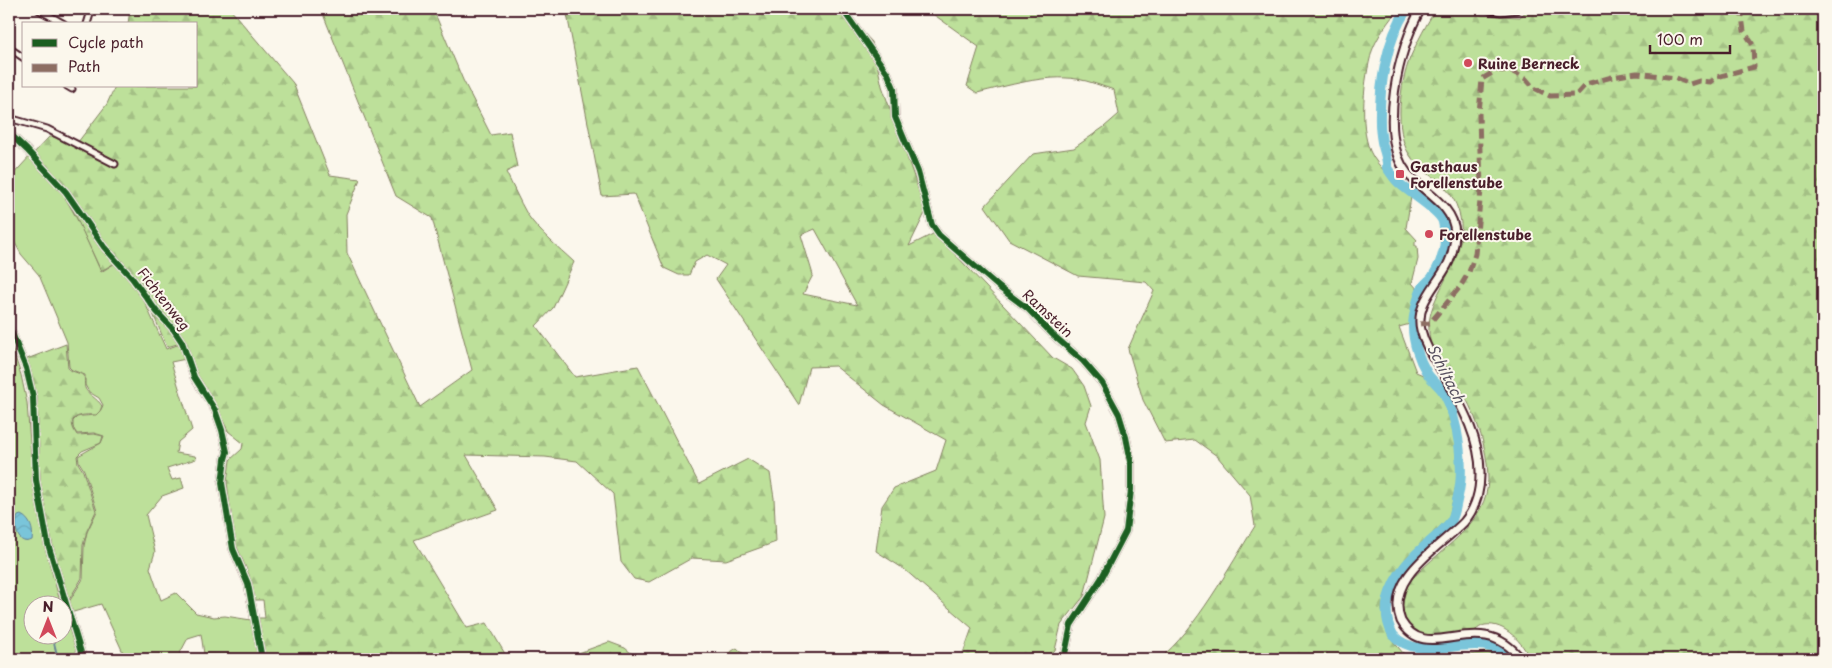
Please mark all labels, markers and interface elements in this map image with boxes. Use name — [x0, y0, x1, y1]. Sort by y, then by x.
legend — [22, 22, 198, 88]
scale bar — [1650, 22, 1730, 54]
text: 100 m — [1657, 27, 1703, 50]
text: Cycle path — [68, 30, 144, 53]
place label: Ruine Berneck — [1478, 53, 1580, 74]
text: Path — [68, 54, 100, 77]
marker: Ruine Berneck — [1462, 57, 1474, 69]
place label: Gasthaus Forellenstube — [1410, 156, 1503, 193]
marker: Gasthaus Forellenstube — [1394, 168, 1406, 180]
place label: Forellenstube — [1439, 224, 1532, 245]
marker: Forellenstube — [1423, 228, 1435, 240]
street label: Fichtenweg — [133, 263, 195, 335]
street label: Ramstein — [1018, 284, 1078, 342]
water label: Schiltach — [1422, 339, 1472, 407]
north arrow — [22, 596, 72, 646]
text: N — [42, 596, 54, 617]

